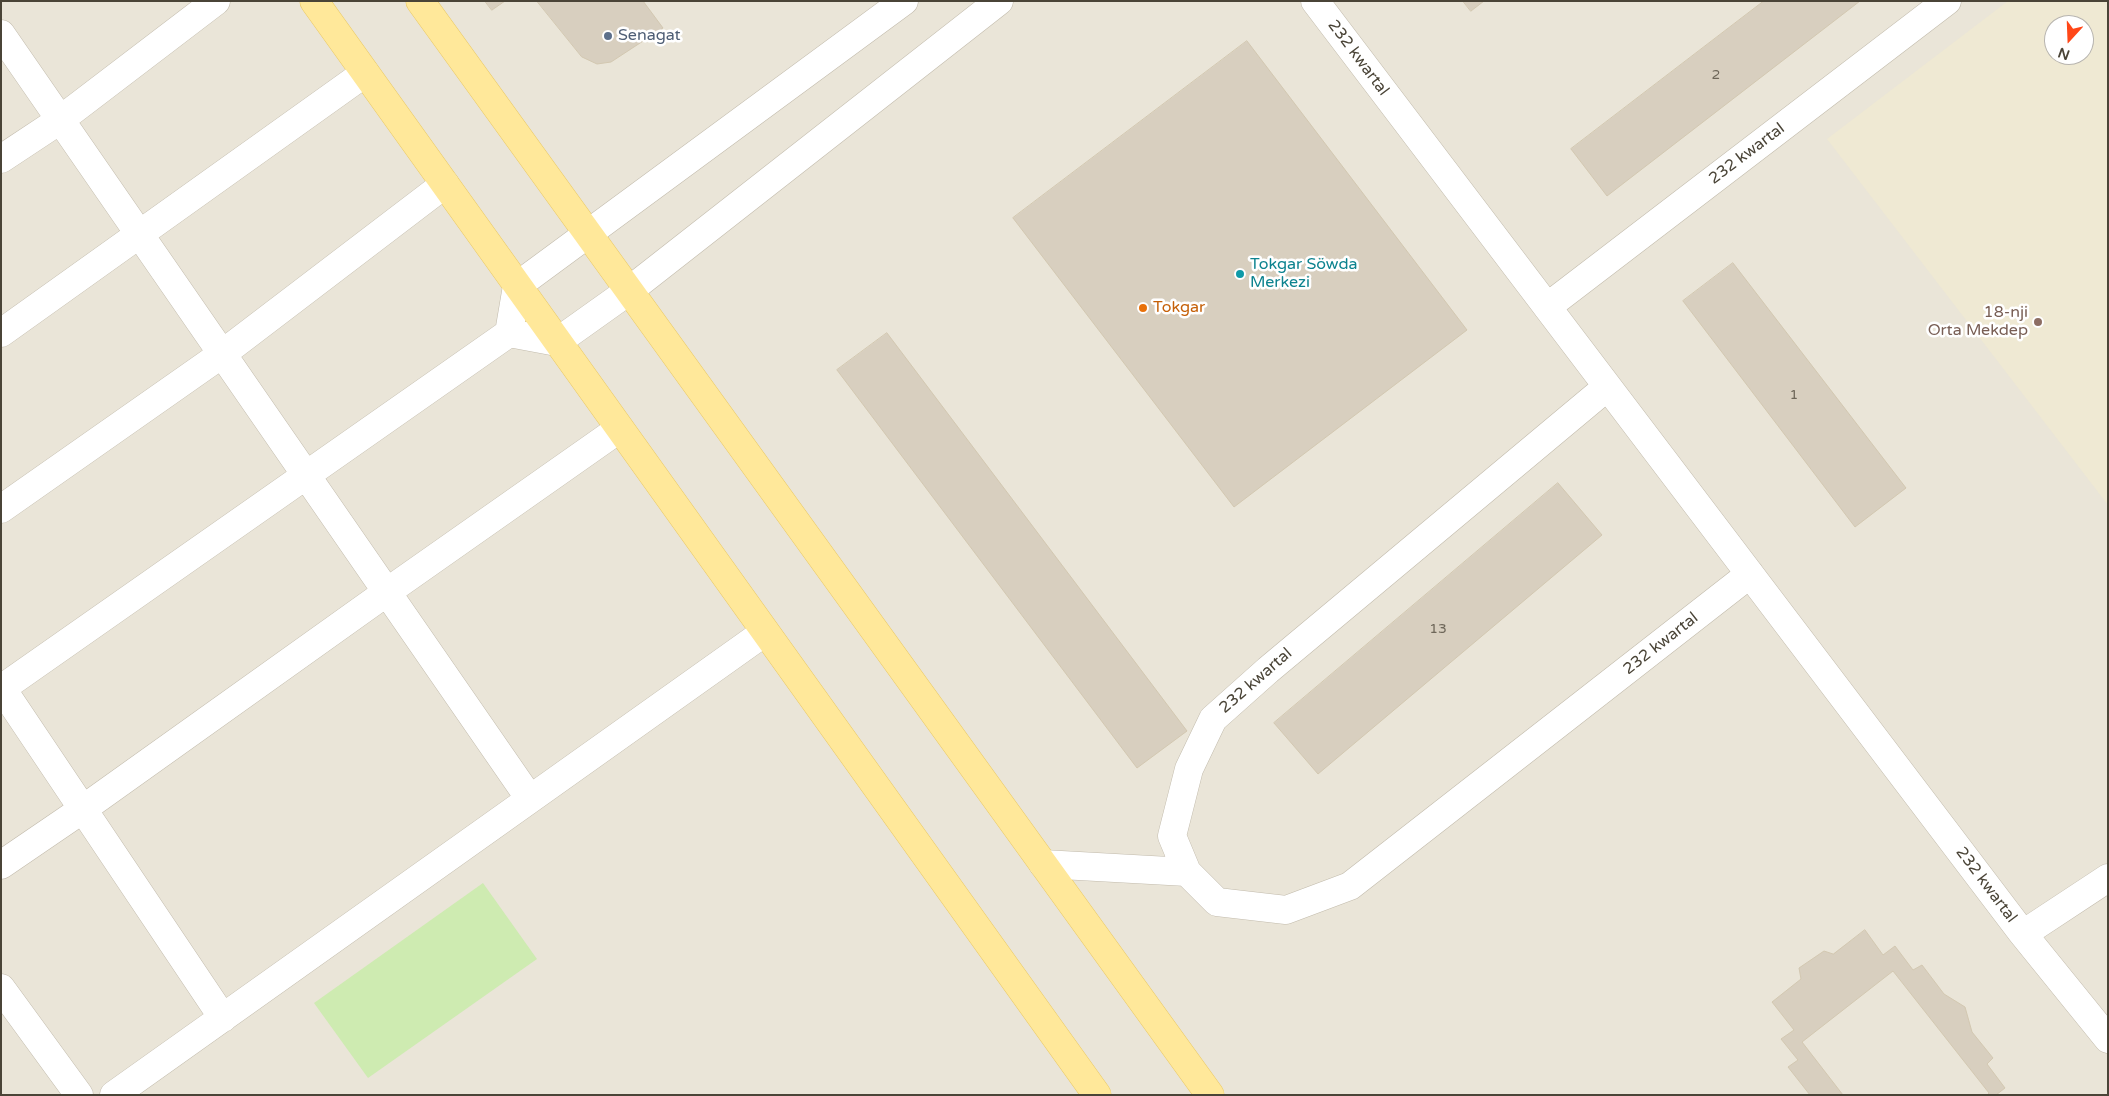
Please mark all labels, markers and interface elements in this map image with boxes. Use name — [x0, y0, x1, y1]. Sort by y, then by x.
north arrow — [2044, 15, 2094, 65]
street label: 232 kwartal — [1323, 16, 1393, 100]
place label: Senagat — [618, 26, 681, 46]
marker: Senagat — [602, 30, 614, 42]
text: N — [2056, 44, 2072, 64]
house number: 2 — [1712, 67, 1720, 83]
street label: 232 kwartal — [1705, 119, 1789, 189]
place label: Tokgar Söwda Merkezi — [1250, 255, 1358, 293]
marker: Tokgar Söwda Merkezi — [1234, 268, 1246, 280]
place label: Tokgar — [1153, 298, 1205, 318]
marker: Tokgar — [1137, 302, 1149, 314]
place label: 18-nji Orta Mekdep — [1928, 303, 2028, 341]
marker: 18-nji Orta Mekdep — [2032, 316, 2044, 328]
house number: 1 — [1790, 387, 1798, 403]
street label: 232 kwartal — [1620, 609, 1702, 679]
house number: 13 — [1429, 621, 1447, 637]
street label: 232 kwartal — [1216, 644, 1296, 718]
street label: 232 kwartal — [1951, 843, 2021, 927]

